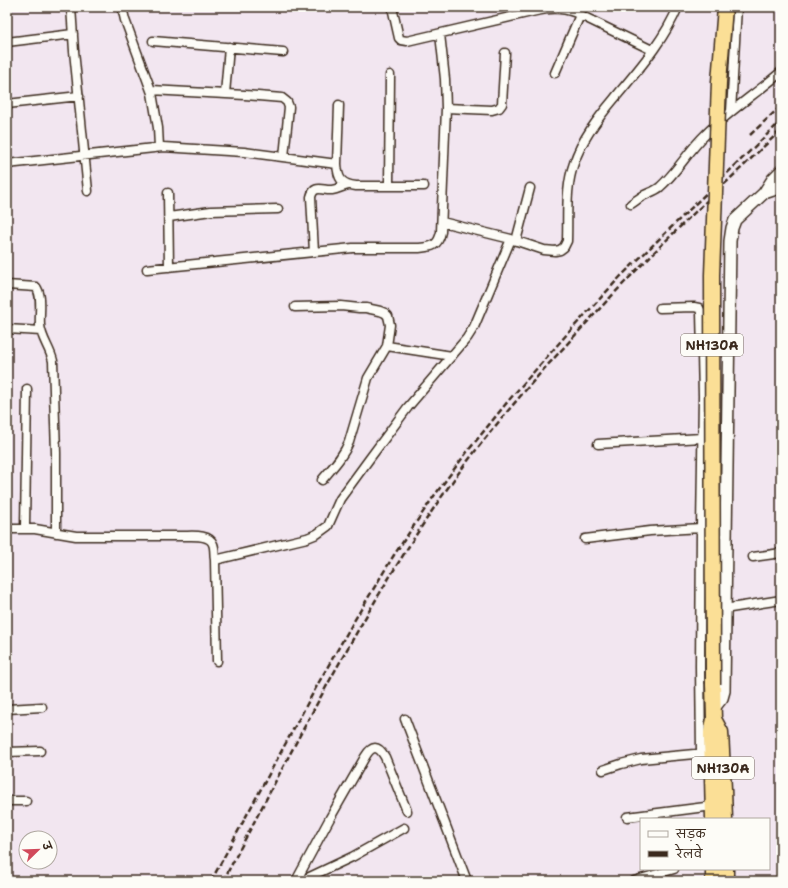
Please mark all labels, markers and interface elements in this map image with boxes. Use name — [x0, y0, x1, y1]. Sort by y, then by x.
road number: NH130A — [681, 334, 743, 356]
road number: NH130A — [692, 757, 754, 779]
legend — [640, 818, 770, 870]
text: सड़क — [675, 826, 707, 842]
north arrow — [18, 830, 58, 870]
text: उ — [38, 839, 56, 854]
text: रेलवे — [674, 843, 703, 862]

